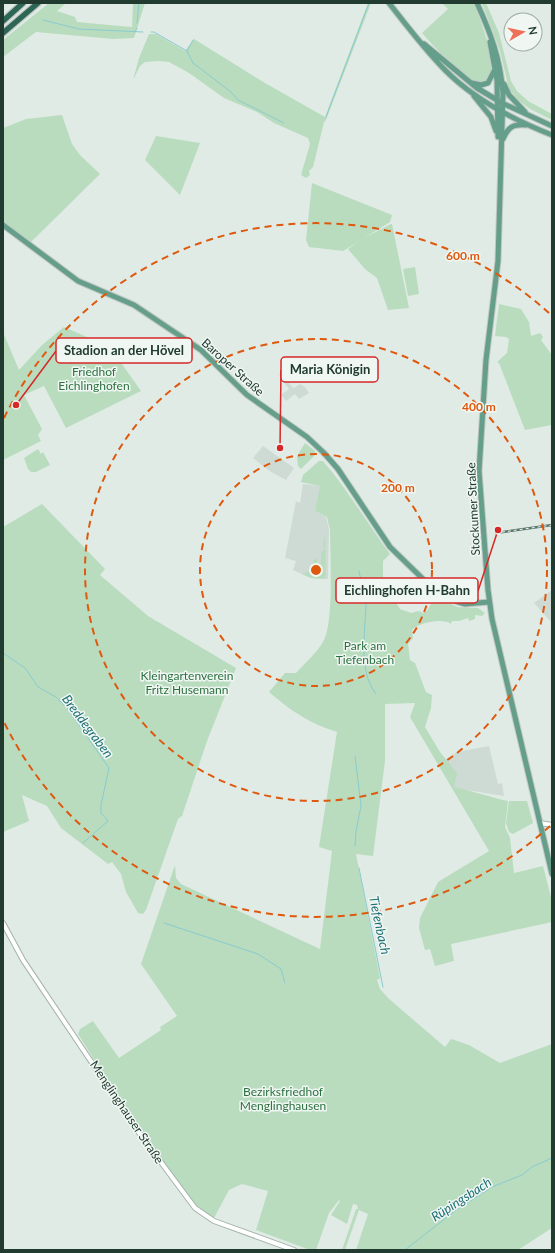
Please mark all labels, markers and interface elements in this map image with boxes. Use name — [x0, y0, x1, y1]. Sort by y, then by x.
north arrow — [503, 12, 543, 52]
text: N — [526, 25, 540, 36]
text: 600 m — [446, 248, 480, 263]
street label: Baroper Straße — [199, 335, 267, 399]
callout: Stadion an der Hövel — [56, 338, 192, 363]
text: Stadion an der Hövel — [64, 342, 184, 358]
callout: Maria Königin — [281, 357, 378, 382]
text: Maria Königin — [290, 361, 370, 377]
park label: Friedhof Eichlinghofen — [58, 364, 130, 393]
text: 400 m — [462, 399, 496, 414]
street label: Stockumer Straße — [463, 462, 483, 556]
text: 200 m — [381, 480, 415, 495]
centre of rings — [309, 563, 323, 577]
callout: Eichlinghofen H-Bahn — [336, 578, 478, 603]
text: Eichlinghofen H-Bahn — [344, 582, 470, 598]
park label: Park am Tiefenbach — [336, 638, 394, 667]
park label: Kleingartenverein Fritz Husemann — [141, 668, 233, 697]
water label: Breddegraben — [59, 691, 117, 761]
water label: Tiefenbach — [366, 894, 394, 956]
street label: Menglinghauser Straße — [87, 1058, 167, 1166]
park label: Bezirksfriedhof Menglinghausen — [240, 1084, 326, 1113]
water label: Rüpingsbach — [428, 1173, 494, 1224]

